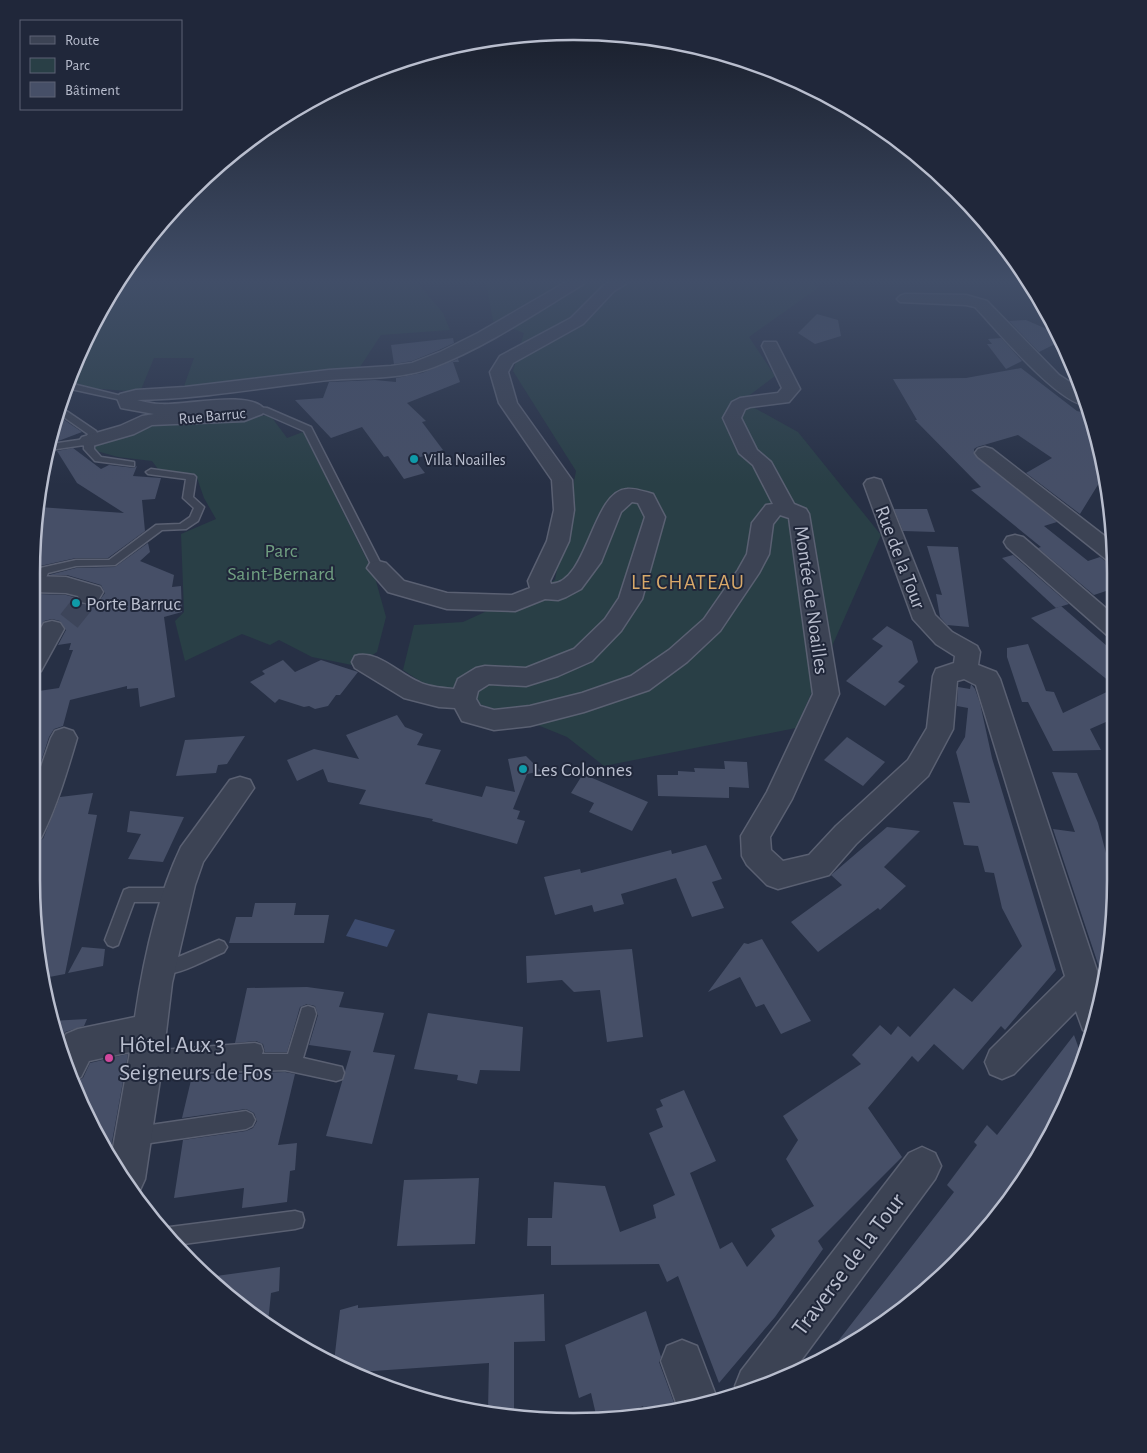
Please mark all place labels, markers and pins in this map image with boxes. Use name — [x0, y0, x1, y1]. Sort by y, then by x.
place label: Villa Noailles — [424, 452, 506, 468]
marker: Villa Noailles — [408, 453, 420, 465]
place label: Porte Barruc — [86, 594, 181, 614]
marker: Porte Barruc — [70, 597, 82, 609]
place label: Les Colonnes — [533, 760, 632, 780]
marker: Les Colonnes — [517, 763, 529, 775]
place label: Hôtel Aux 3 Seigneurs de Fos — [119, 1033, 272, 1085]
marker: Hôtel Aux 3 Seigneurs de Fos — [103, 1052, 115, 1064]

